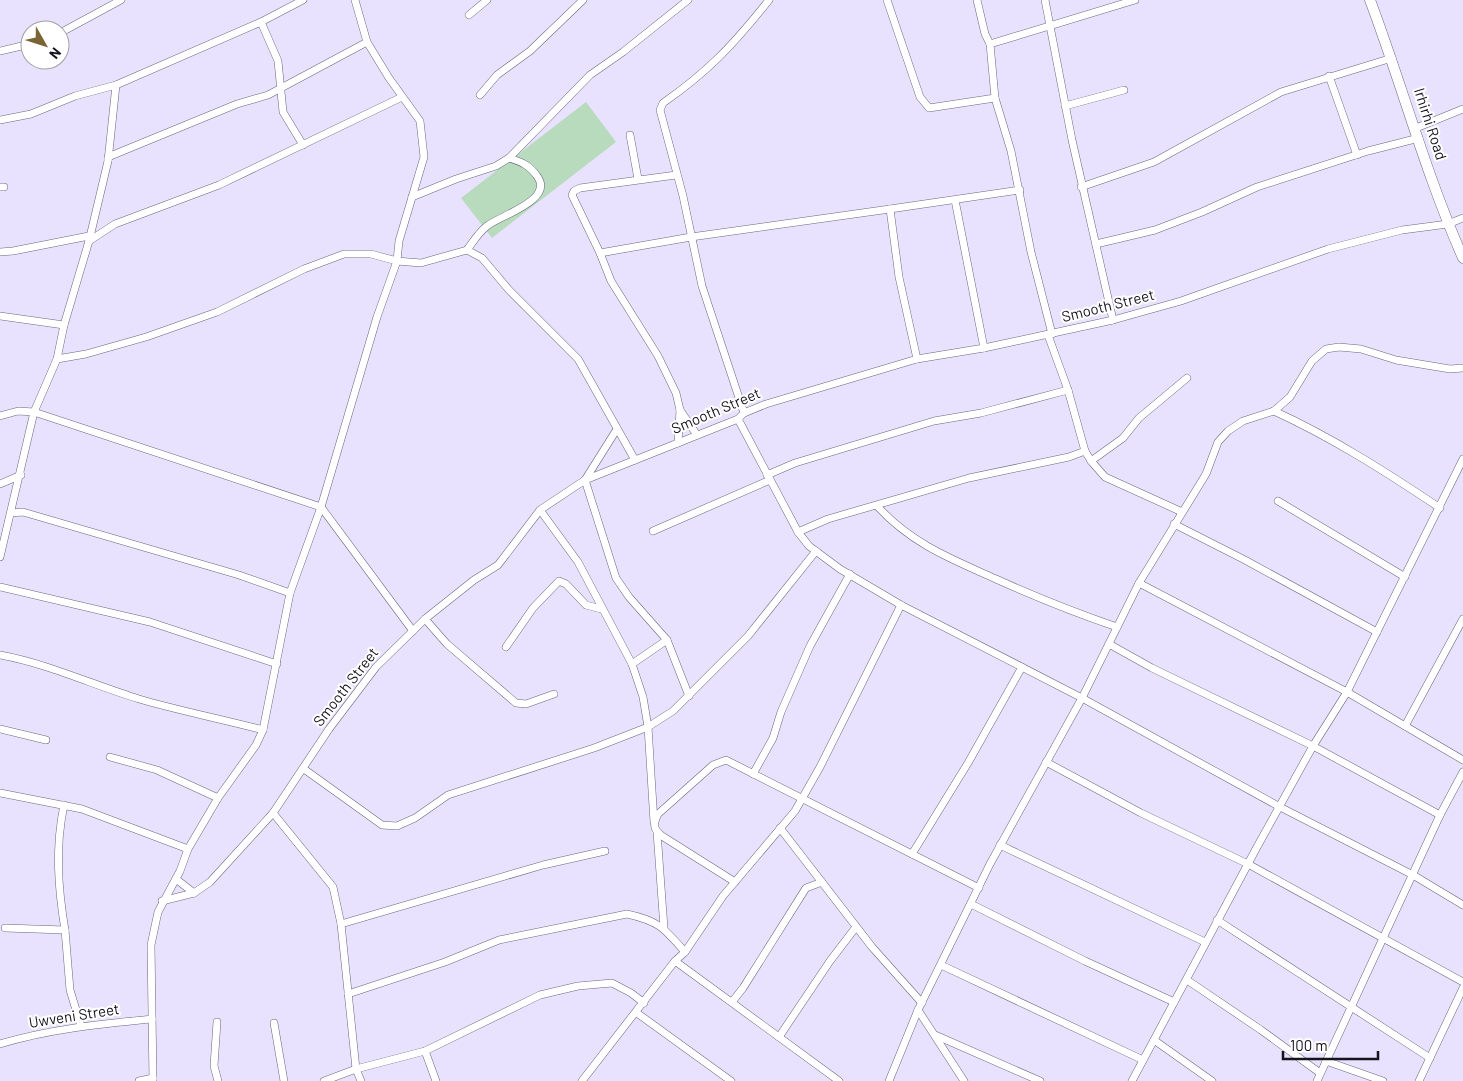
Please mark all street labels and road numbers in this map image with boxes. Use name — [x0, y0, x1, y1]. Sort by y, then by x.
street label: Irhirhi Road — [1411, 85, 1451, 162]
street label: Smooth Street — [1060, 285, 1156, 325]
street label: Smooth Street — [668, 383, 763, 437]
street label: Smooth Street — [309, 643, 381, 729]
street label: Uwveni Street — [27, 999, 120, 1031]

